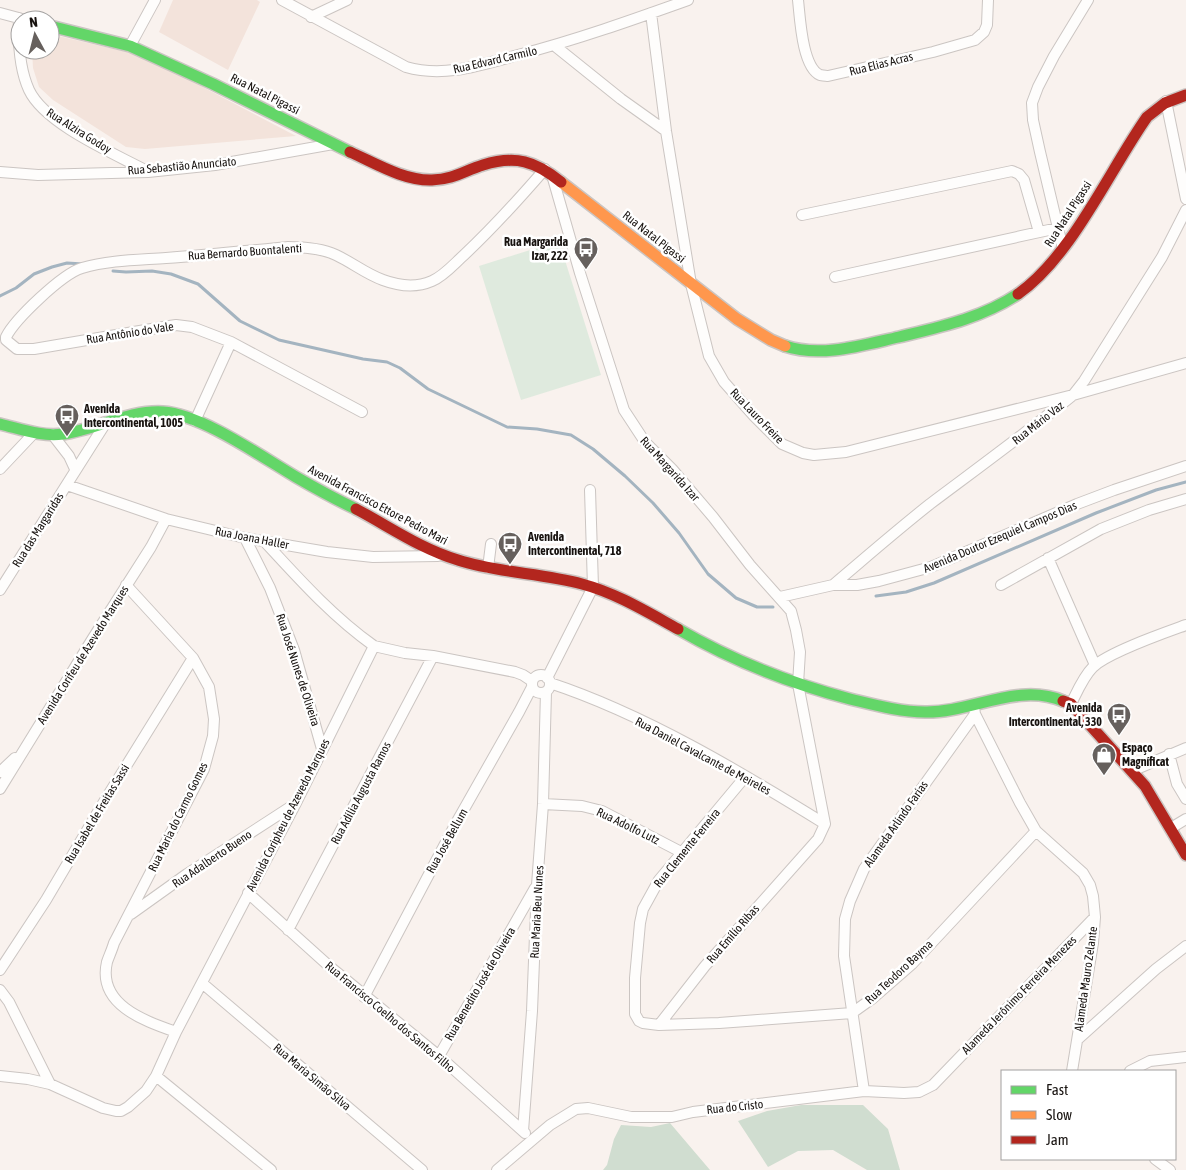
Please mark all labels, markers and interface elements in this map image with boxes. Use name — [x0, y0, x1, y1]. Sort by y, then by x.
north arrow — [10, 10, 60, 60]
text: N — [28, 14, 38, 31]
street label: Rua Edvard Carmilo — [452, 43, 539, 76]
street label: Rua Elias Acras — [848, 49, 914, 79]
street label: Rua Natal Pigassi — [228, 71, 302, 117]
street label: Rua Alzira Godoy — [44, 105, 114, 157]
street label: Rua Sebastião Anunciato — [127, 154, 237, 178]
street label: Rua Natal Pigassi — [1042, 178, 1094, 250]
street label: Rua Natal Pigassi — [620, 208, 688, 266]
place label: Rua Margarida Izar, 222 — [504, 235, 568, 263]
bus stop icon: Rua Margarida Izar, 222 — [573, 236, 599, 270]
street label: Rua Bernardo Buontalenti — [188, 241, 302, 263]
street label: Rua Antônio do Vale — [85, 319, 175, 347]
street label: Rua Lauro Freire — [727, 386, 787, 446]
street label: Rua Mário Vaz — [1009, 398, 1067, 447]
place label: Avenida Intercontinental, 1005 — [83, 402, 183, 430]
bus stop icon: Avenida Intercontinental, 1005 — [54, 403, 80, 437]
street label: Rua Margarida Izar — [637, 434, 703, 505]
street label: Avenida Francisco Ettore Pedro Mari — [306, 462, 450, 548]
street label: Rua das Margaridas — [9, 490, 67, 570]
street label: Avenida Doutor Ezequiel Campos Dias — [921, 498, 1079, 576]
street label: Rua Joana Haller — [214, 524, 291, 552]
place label: Avenida Intercontinental, 718 — [527, 530, 622, 558]
bus stop icon: Avenida Intercontinental, 718 — [497, 531, 523, 565]
street label: Avenida Corifeu de Azevedo Marques — [34, 583, 132, 727]
street label: Rua José Nunes de Oliveira — [273, 612, 323, 728]
place label: Avenida Intercontinental, 330 — [1009, 701, 1102, 729]
bus stop icon: Avenida Intercontinental, 330 — [1106, 702, 1132, 736]
street label: Rua Daniel Cavalcante de Meireles — [633, 714, 773, 798]
street label: Avenida Coripheu de Azevedo Marques — [243, 736, 333, 894]
street label: Rua Adília Augusta Ramos — [328, 739, 394, 847]
place label: Espaço Magníficat — [1122, 741, 1169, 769]
shop icon: Espaço Magníficat — [1091, 742, 1117, 776]
street label: Rua Maria do Carmo Gomes — [145, 760, 211, 874]
street label: Rua Isabel de Freitas Sassi — [62, 762, 132, 866]
street label: Alameda Arlindo Farias — [861, 778, 931, 870]
street label: Rua Adolfo Lutz — [594, 805, 662, 848]
street label: Rua José Bellum — [423, 806, 471, 876]
street label: Rua Clemente Ferreira — [651, 806, 723, 890]
street label: Rua Adalberto Bueno — [170, 827, 255, 891]
street label: Rua Maria Beu Nunes — [528, 865, 546, 959]
street label: Rua Emílio Ribas — [704, 902, 762, 966]
street label: Rua Benedito José de Oliveira — [442, 925, 518, 1043]
street label: Alameda Mauro Zelante — [1072, 926, 1100, 1032]
street label: Alameda Jerônimo Ferreira Menezes — [959, 933, 1079, 1057]
street label: Rua Teodoro Bayma — [862, 937, 936, 1007]
street label: Rua Francisco Coelho dos Santos Filho — [322, 959, 458, 1076]
street label: Rua Maria Simão Silva — [270, 1041, 354, 1113]
legend — [1001, 1070, 1176, 1160]
text: Fast — [1046, 1081, 1068, 1098]
street label: Rua do Cristo — [706, 1097, 764, 1117]
text: Slow — [1046, 1106, 1072, 1123]
text: Jam — [1046, 1131, 1069, 1148]

